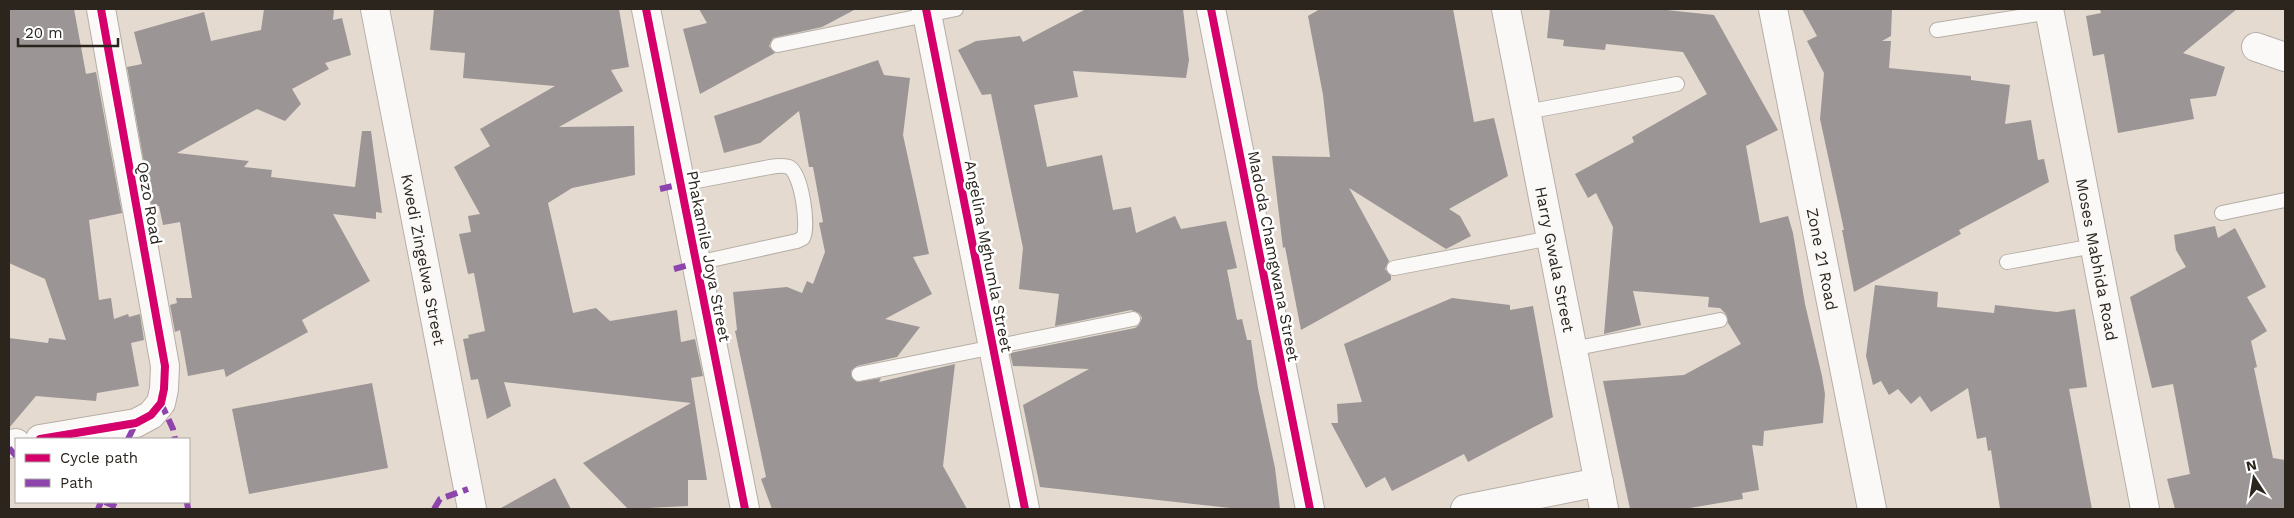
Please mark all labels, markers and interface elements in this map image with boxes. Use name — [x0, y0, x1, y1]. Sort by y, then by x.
scale bar — [18, 15, 118, 47]
text: 20 m — [25, 24, 63, 42]
street label: Madoda Chamgwana Street — [1244, 149, 1303, 363]
street label: Angelina Mghumla Street — [961, 158, 1017, 354]
street label: Qezo Road — [133, 160, 166, 246]
street label: Phakamile Joya Street — [683, 169, 734, 344]
street label: Kwedi Zingelwa Street — [397, 172, 449, 347]
street label: Moses Mabhida Road — [2072, 177, 2121, 342]
street label: Harry Gwala Street — [1531, 185, 1578, 334]
street label: Zone 21 Road — [1803, 206, 1841, 312]
legend — [15, 438, 190, 503]
text: Cycle path — [60, 449, 138, 467]
north arrow — [2229, 453, 2279, 503]
text: N — [2245, 456, 2258, 474]
text: Path — [60, 474, 93, 492]

